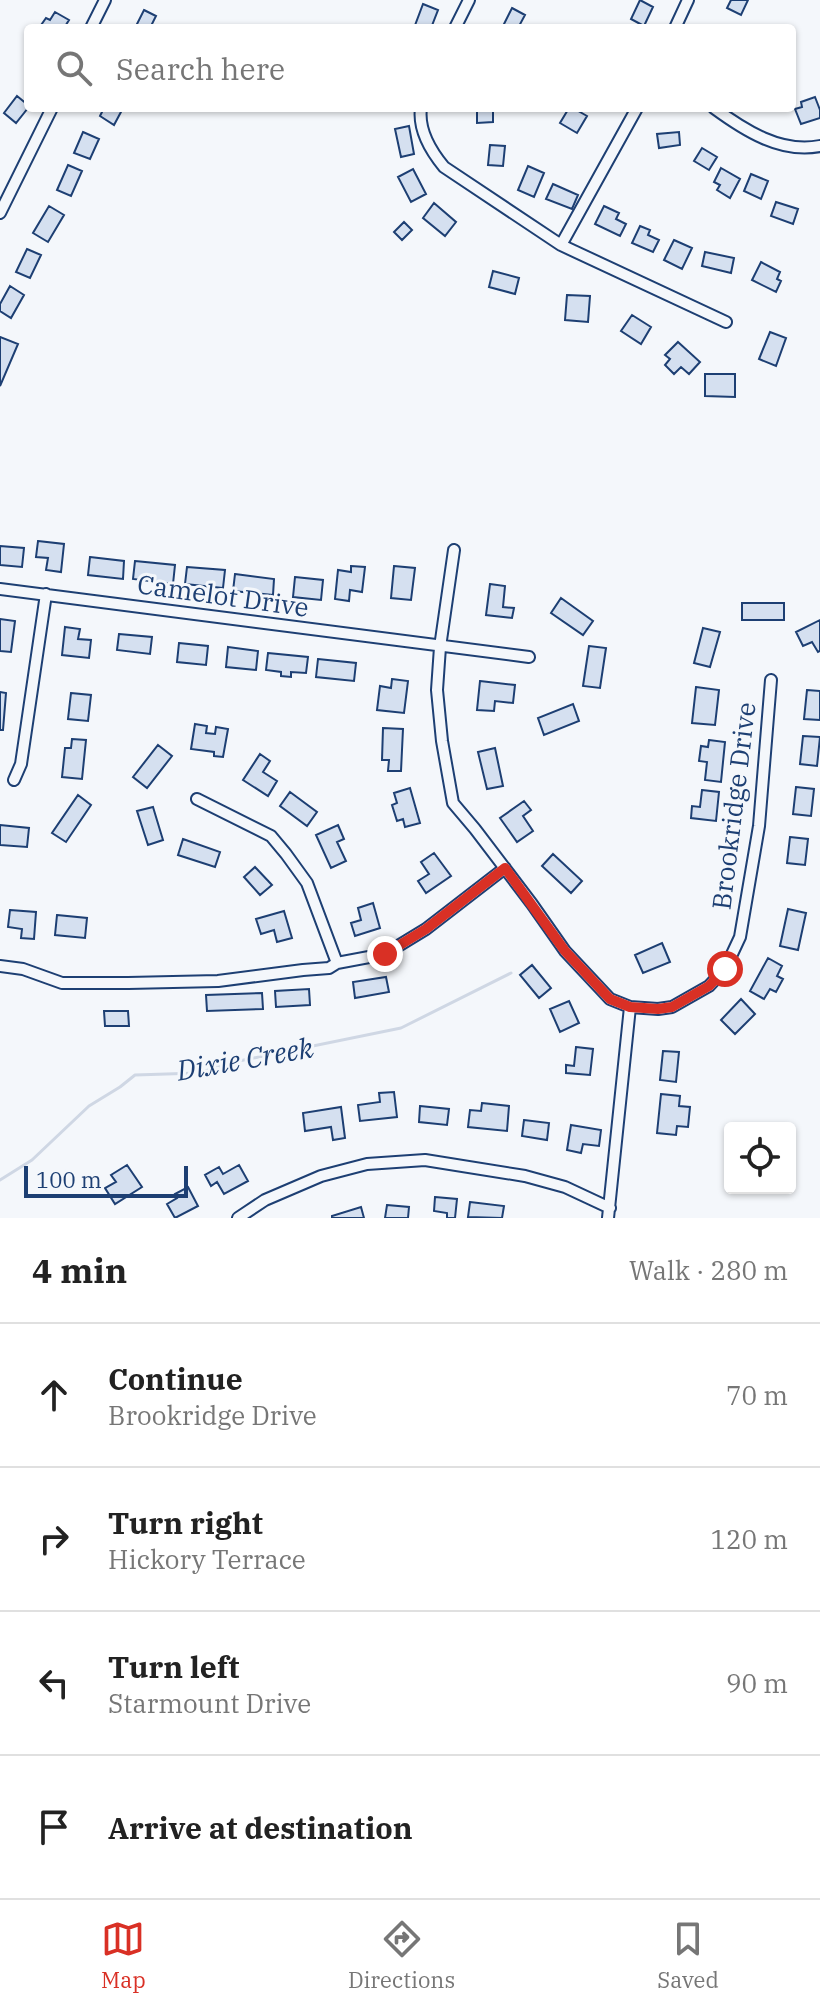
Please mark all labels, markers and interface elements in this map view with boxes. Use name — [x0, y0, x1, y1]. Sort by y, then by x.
search box — [24, 24, 796, 112]
icon: search — [52, 46, 96, 90]
text: Search here — [116, 49, 285, 88]
street label: Camelot Drive — [135, 566, 311, 624]
street label: Brookridge Drive — [703, 700, 763, 912]
route end — [367, 936, 403, 972]
route start — [707, 951, 743, 987]
water label: Dixie Creek — [173, 1028, 316, 1089]
map controls — [724, 1122, 796, 1194]
button: locate — [724, 1122, 796, 1194]
scale bar — [24, 1162, 188, 1198]
text: 100 m — [36, 1165, 102, 1194]
text: 4 min — [32, 1248, 127, 1292]
text: Walk · 280 m — [629, 1253, 788, 1287]
text: Continue — [108, 1359, 243, 1398]
icon: ahead — [32, 1373, 76, 1417]
text: 70 m — [726, 1378, 788, 1412]
text: Brookridge Drive — [108, 1398, 317, 1432]
text: Turn right — [108, 1503, 263, 1542]
icon: right — [32, 1517, 76, 1561]
text: 120 m — [710, 1522, 788, 1556]
text: Hickory Terrace — [108, 1542, 306, 1576]
text: Turn left — [108, 1647, 240, 1686]
icon: left — [32, 1661, 76, 1705]
text: 90 m — [726, 1666, 788, 1700]
text: Starmount Drive — [108, 1686, 311, 1720]
icon: arrive — [32, 1805, 76, 1849]
text: Arrive at destination — [108, 1808, 413, 1847]
tab: Map — [101, 1917, 146, 1994]
tab: Directions — [348, 1917, 455, 1994]
tab: Saved — [657, 1917, 719, 1994]

